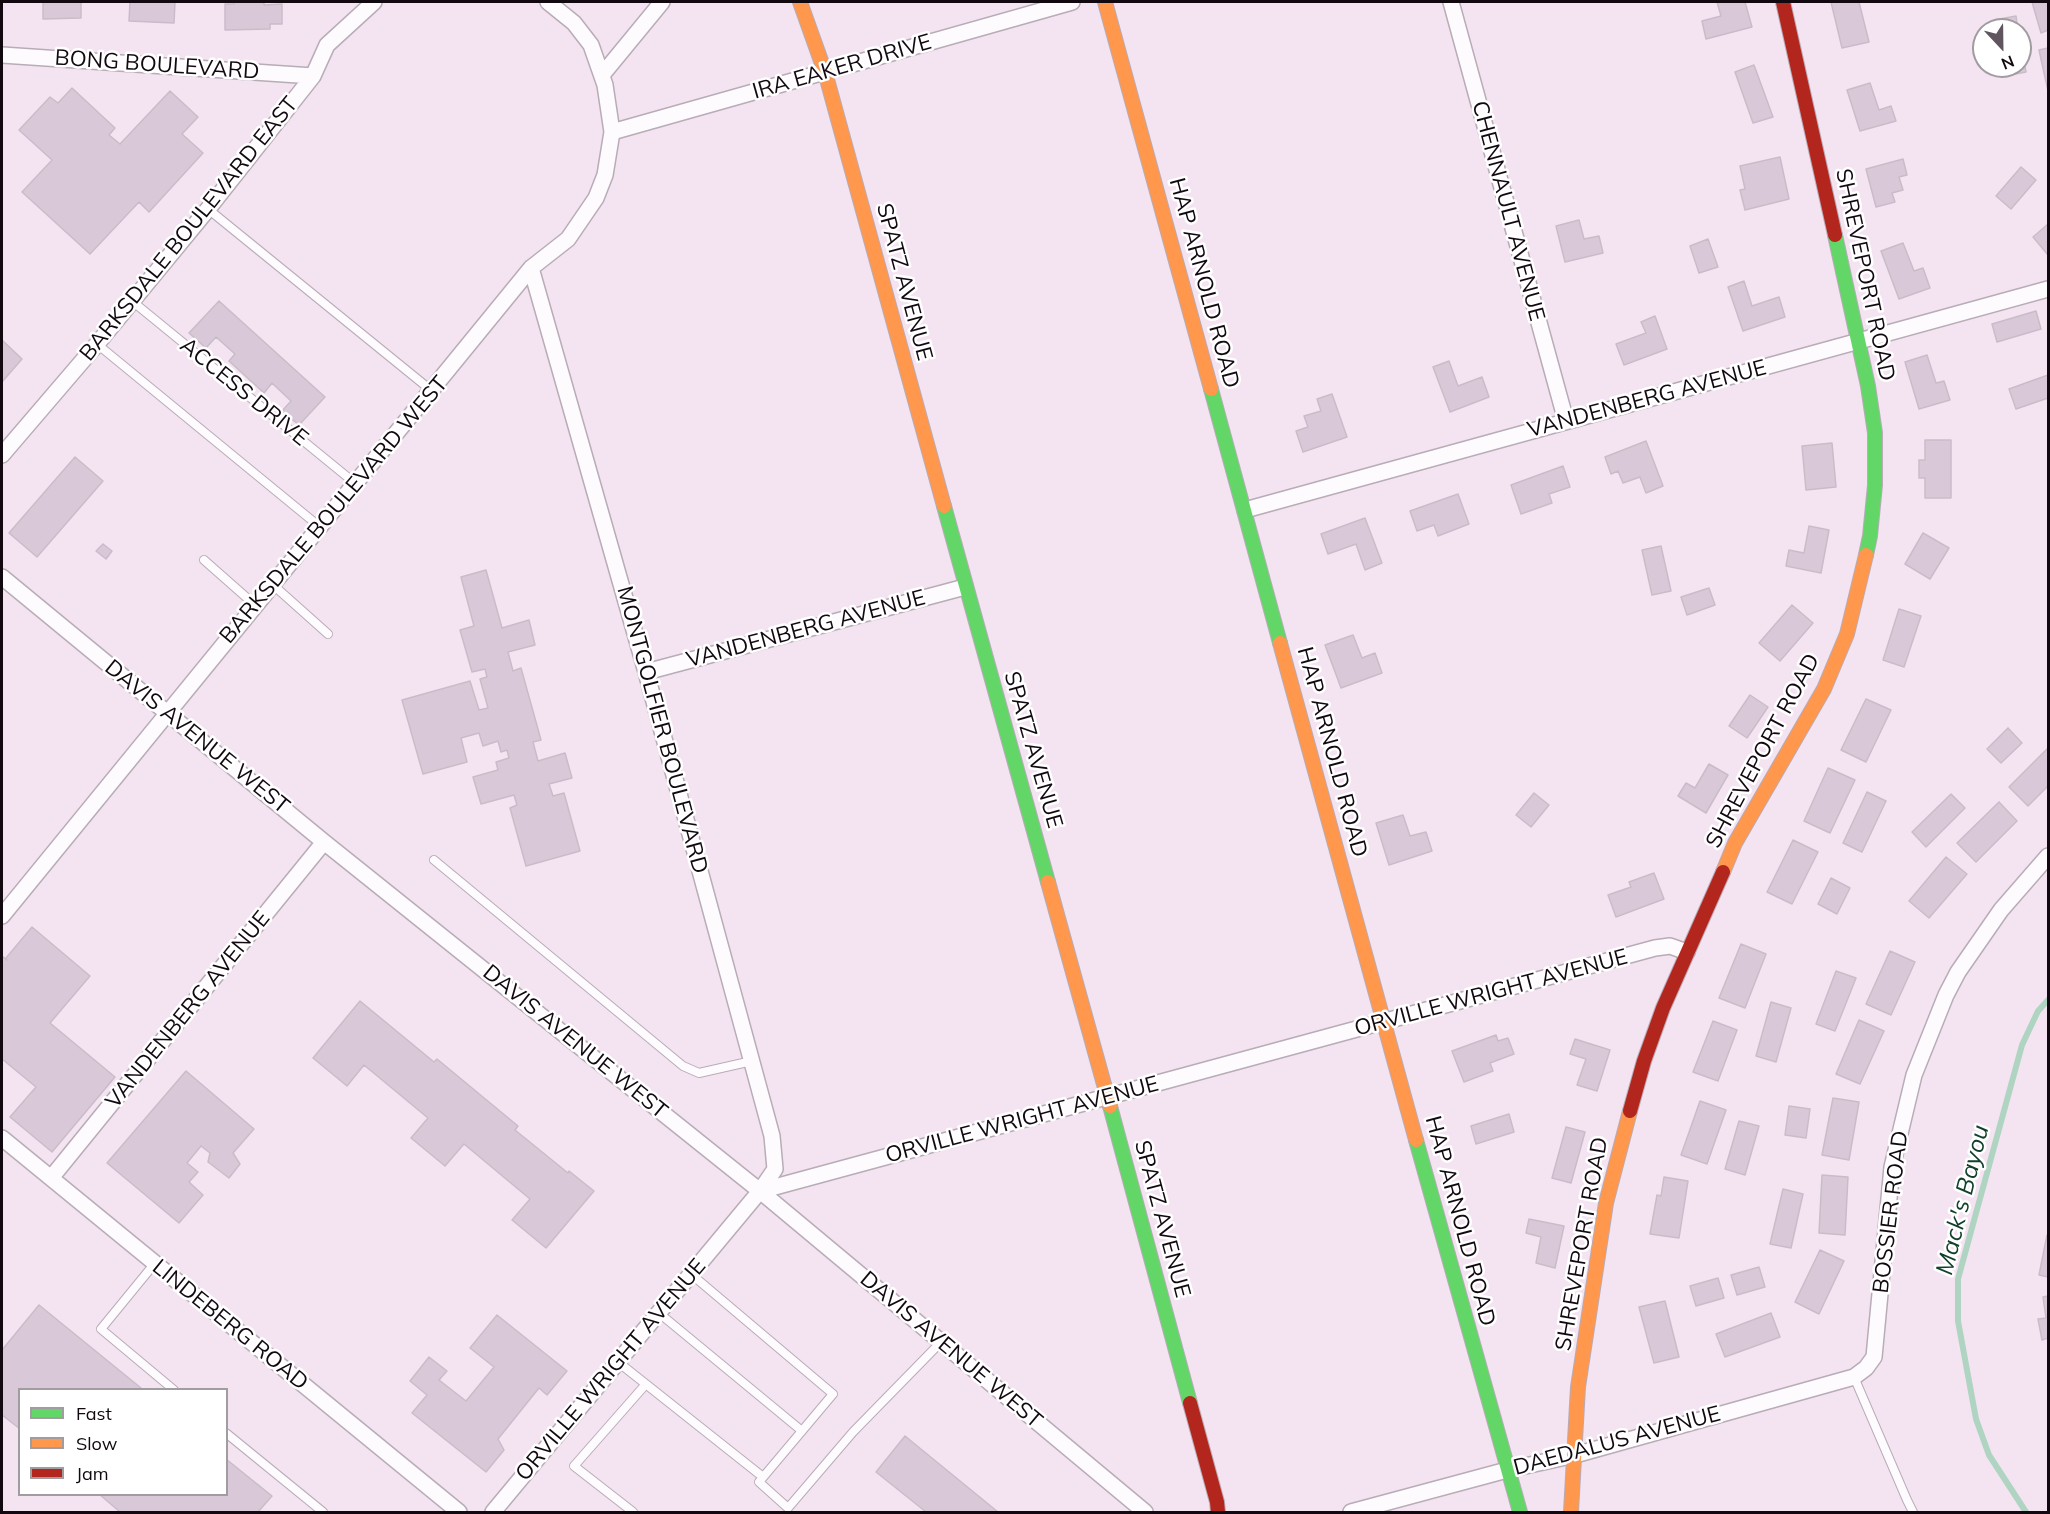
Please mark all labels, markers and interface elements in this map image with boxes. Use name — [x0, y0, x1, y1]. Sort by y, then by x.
north arrow — [1972, 18, 2032, 78]
street label: IRA EAKER DRIVE — [750, 29, 934, 105]
street label: BONG BOULEVARD — [54, 45, 260, 85]
text: N — [1999, 51, 2017, 74]
street label: BARKSDALE BOULEVARD EAST — [74, 92, 304, 366]
street label: CHENNAULT AVENUE — [1466, 98, 1550, 324]
street label: SHREVEPORT ROAD — [1830, 166, 1900, 384]
street label: HAP ARNOLD ROAD — [1163, 175, 1245, 391]
street label: SPATZ AVENUE — [870, 200, 938, 364]
street label: ACCESS DRIVE — [175, 332, 313, 452]
street label: VANDENBERG AVENUE — [1525, 354, 1769, 444]
street label: BARKSDALE BOULEVARD WEST — [214, 371, 454, 649]
street label: MONTGOLFIER BOULEVARD — [611, 583, 713, 877]
street label: VANDENBERG AVENUE — [684, 584, 928, 674]
street label: HAP ARNOLD ROAD — [1291, 644, 1373, 860]
street label: SHREVEPORT ROAD — [1701, 649, 1825, 853]
street label: DAVIS AVENUE WEST — [99, 654, 295, 820]
street label: SPATZ AVENUE — [998, 669, 1068, 831]
street label: VANDENBERG AVENUE — [100, 906, 276, 1114]
street label: ORVILLE WRIGHT AVENUE — [1352, 944, 1630, 1042]
street label: DAVIS AVENUE WEST — [477, 959, 673, 1125]
street label: ORVILLE WRIGHT AVENUE — [883, 1071, 1161, 1169]
street label: HAP ARNOLD ROAD — [1419, 1113, 1501, 1329]
water label: Mack's Bayou — [1930, 1122, 1996, 1278]
street label: BOSSIER ROAD — [1868, 1129, 1914, 1295]
street label: SHREVEPORT ROAD — [1550, 1135, 1614, 1353]
street label: SPATZ AVENUE — [1128, 1137, 1196, 1301]
street label: LINDEBERG ROAD — [147, 1254, 313, 1396]
street label: ORVILLE WRIGHT AVENUE — [510, 1254, 712, 1486]
street label: DAVIS AVENUE WEST — [854, 1266, 1048, 1434]
legend — [18, 1388, 228, 1496]
street label: DAEDALUS AVENUE — [1511, 1401, 1723, 1481]
text: Fast — [76, 1402, 112, 1425]
text: Slow — [76, 1432, 117, 1455]
text: Jam — [76, 1462, 109, 1485]

